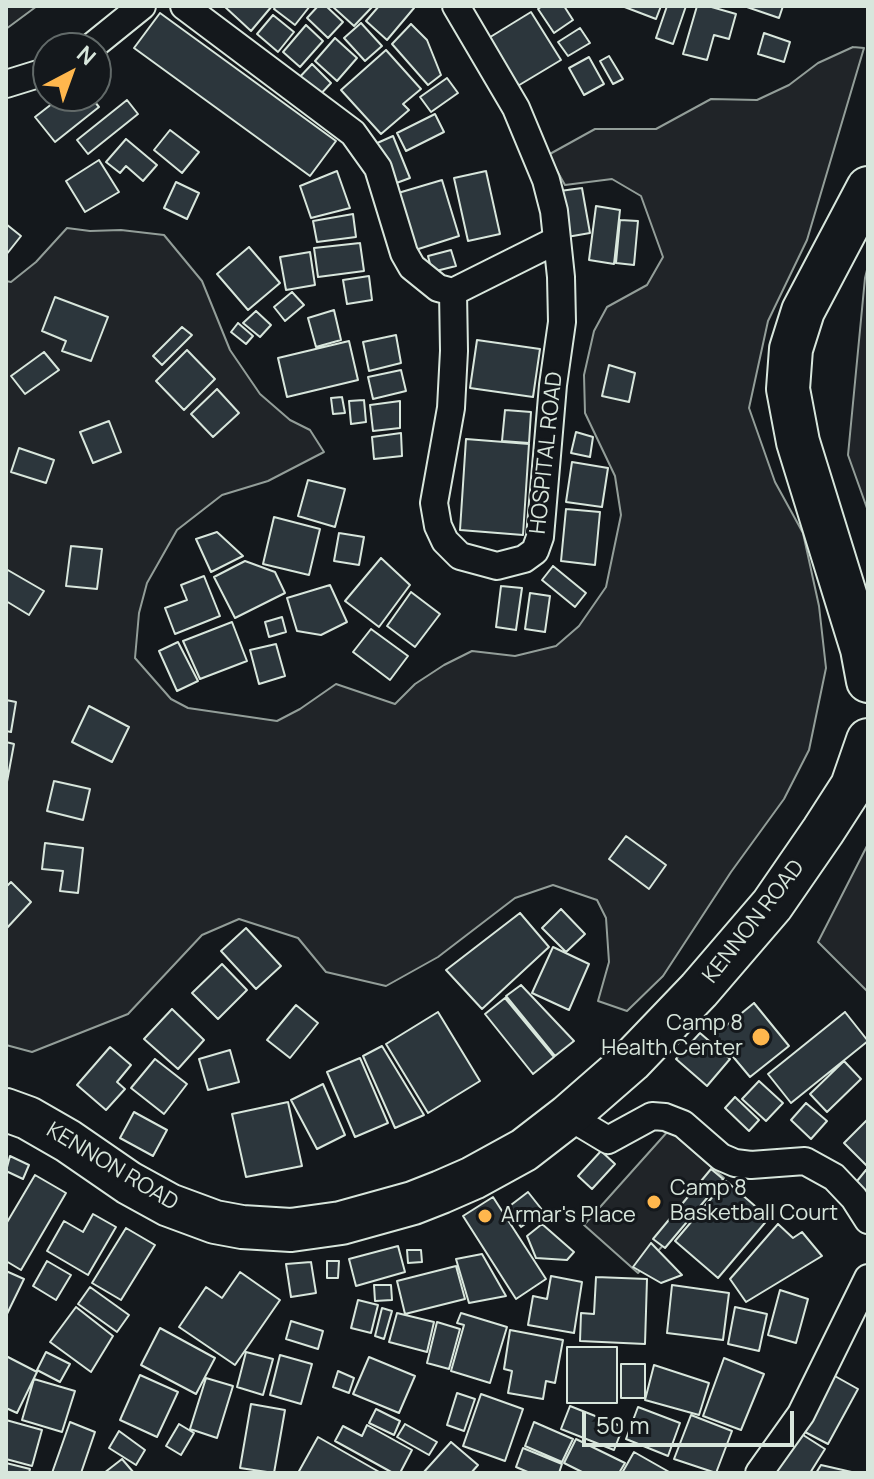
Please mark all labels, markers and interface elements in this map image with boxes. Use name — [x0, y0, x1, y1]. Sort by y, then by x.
north arrow — [32, 32, 112, 112]
text: N — [71, 39, 102, 72]
street label: HOSPITAL ROAD — [525, 370, 569, 536]
street label: KENNON ROAD — [698, 855, 810, 989]
place label: Camp 8 Health Center — [601, 1011, 743, 1062]
marker: Camp 8 Health Center — [750, 1026, 772, 1048]
street label: KENNON ROAD — [41, 1117, 183, 1217]
place label: Camp 8 Basketball Court — [670, 1176, 838, 1228]
marker: Camp 8 Basketball Court — [645, 1193, 663, 1211]
place label: Armar's Place — [501, 1203, 636, 1229]
marker: Armar's Place — [476, 1207, 494, 1225]
scale bar — [586, 1395, 798, 1445]
text: 50 m — [596, 1408, 650, 1441]

